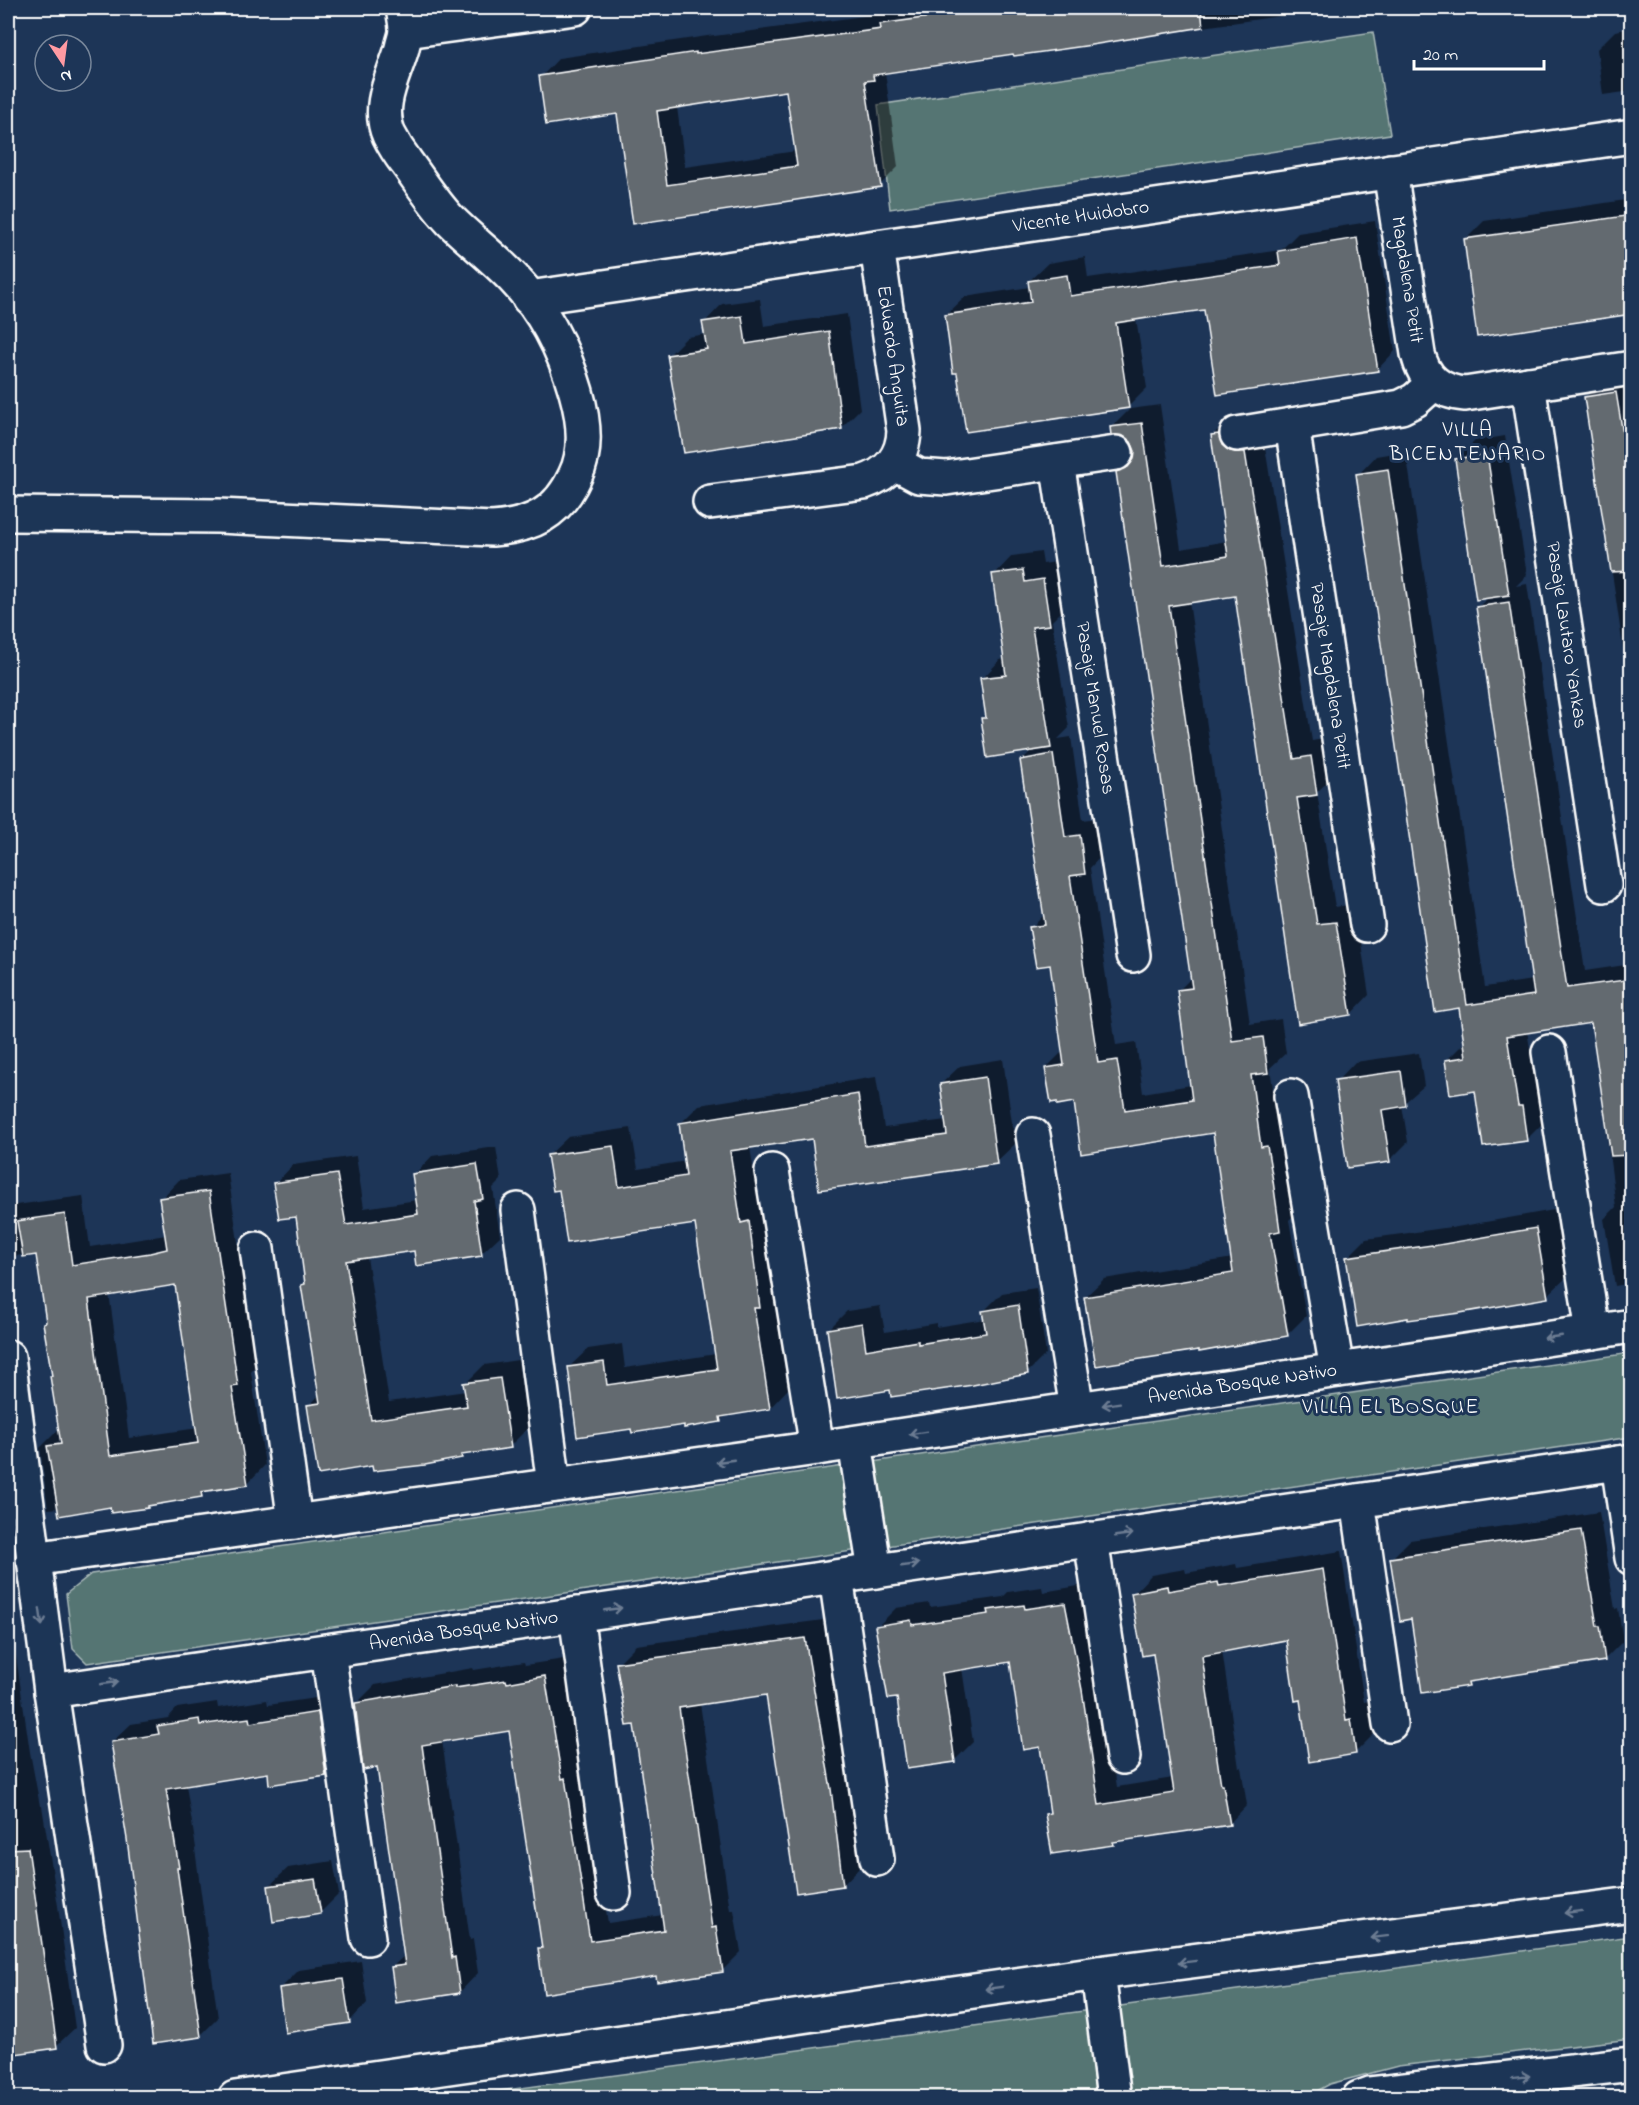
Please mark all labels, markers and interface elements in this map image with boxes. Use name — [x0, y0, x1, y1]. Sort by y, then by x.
north arrow — [33, 33, 93, 93]
scale bar — [1414, 33, 1544, 71]
text: 20 m — [1423, 43, 1458, 69]
text: N — [58, 63, 74, 89]
street label: Vicente Huidobro — [1010, 193, 1151, 241]
street label: Magdalena Petit — [1383, 214, 1431, 346]
street label: Eduardo Anguita — [867, 284, 916, 428]
district label: VILLA BICENTENARIO — [1388, 416, 1547, 470]
street label: Pasaje Lautaro Yankas — [1538, 540, 1595, 731]
street label: Pasaje Magdalena Petit — [1301, 581, 1358, 772]
street label: Pasaje Manuel Rosas — [1067, 620, 1123, 796]
one-way arrow — [1543, 1332, 1563, 1343]
street label: Avenida Bosque Nativo — [1146, 1356, 1339, 1413]
district label: VILLA EL BOSQUE — [1301, 1393, 1480, 1423]
one-way arrow — [1101, 1399, 1121, 1410]
one-way arrow — [909, 1428, 928, 1439]
one-way arrow — [716, 1456, 735, 1467]
one-way arrow — [1113, 1529, 1133, 1540]
one-way arrow — [900, 1560, 919, 1571]
street label: Avenida Bosque Nativo — [367, 1603, 560, 1659]
one-way arrow — [603, 1603, 623, 1614]
one-way arrow — [36, 1606, 47, 1626]
one-way arrow — [98, 1677, 118, 1688]
one-way arrow — [1564, 1906, 1584, 1917]
one-way arrow — [1371, 1931, 1391, 1942]
one-way arrow — [1177, 1956, 1197, 1967]
one-way arrow — [984, 1983, 1004, 1994]
one-way arrow — [1510, 2071, 1530, 2082]

